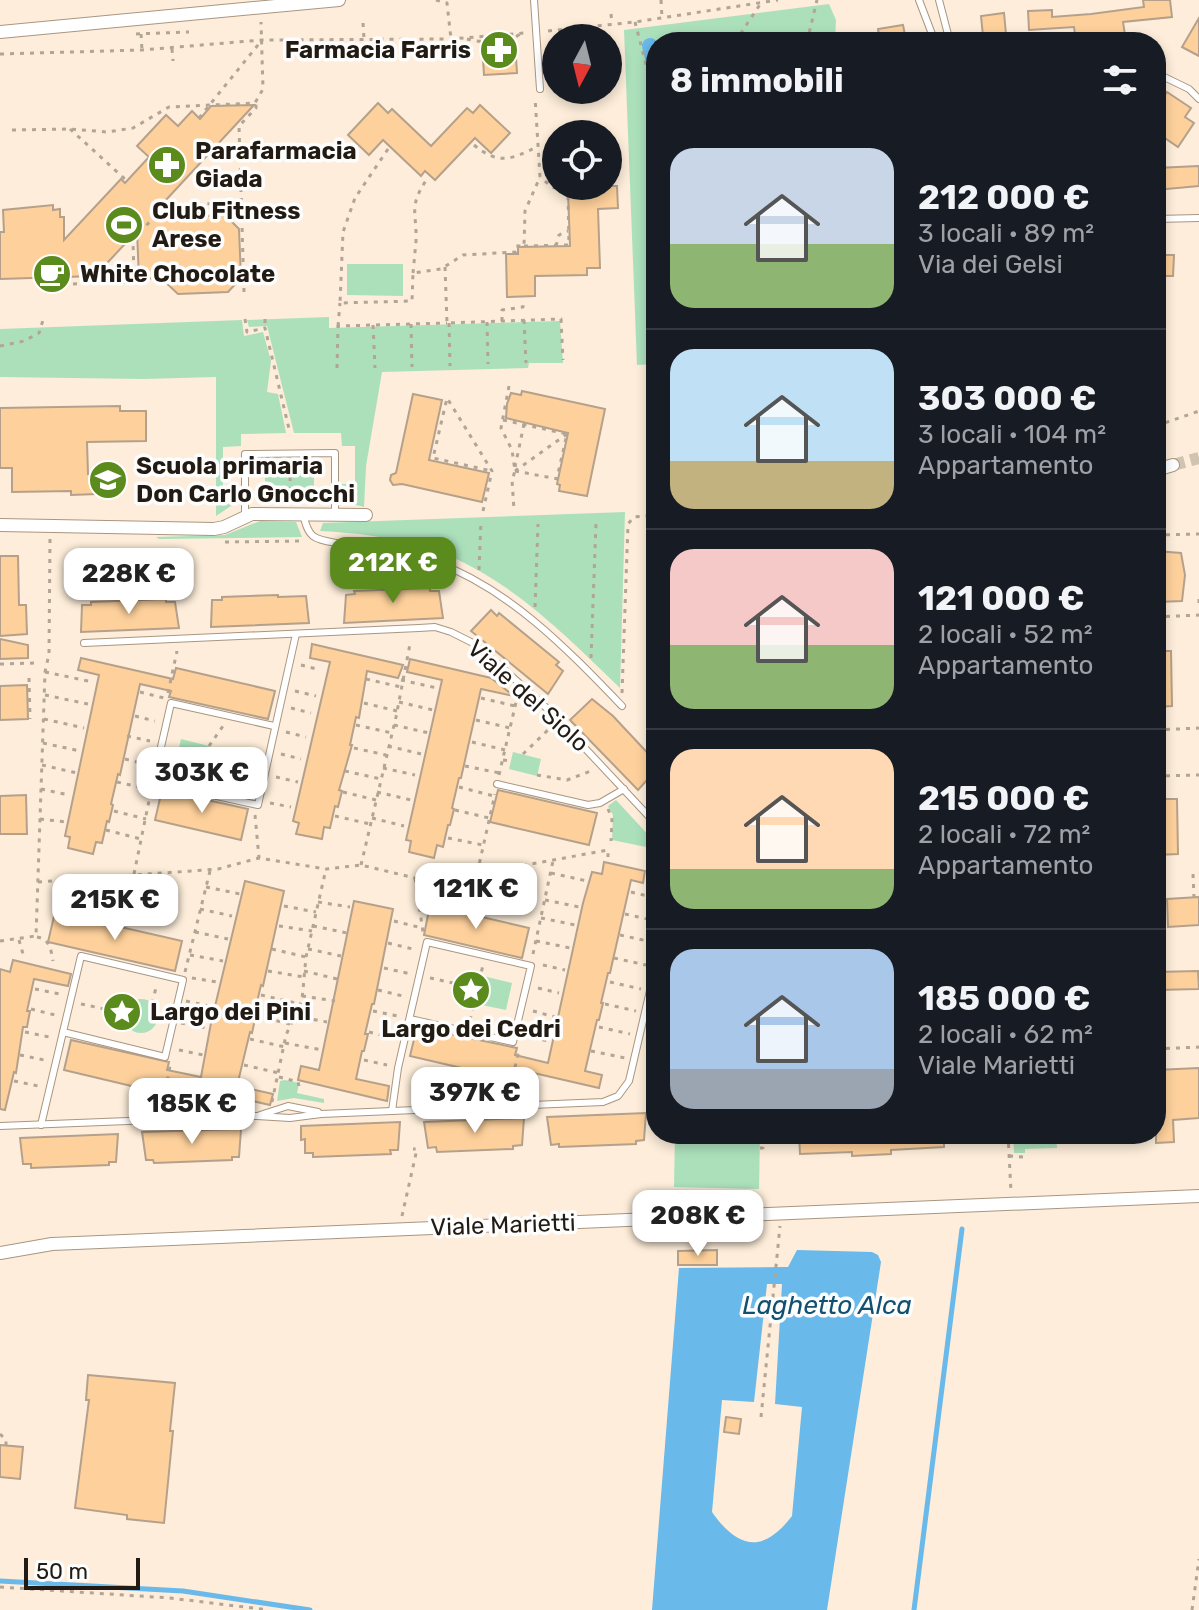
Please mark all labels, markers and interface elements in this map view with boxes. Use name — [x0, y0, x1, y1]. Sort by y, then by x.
north arrow — [542, 24, 622, 104]
map controls — [542, 24, 622, 200]
pharmacy icon: Farmacia Farris — [478, 29, 520, 71]
place label: Farmacia Farris — [285, 36, 471, 64]
icon: filters — [1098, 58, 1142, 102]
text: 8 immobili — [670, 60, 844, 101]
button: locate — [542, 120, 622, 200]
place label: Parafarmacia Giada — [195, 137, 357, 193]
pharmacy icon: Parafarmacia Giada — [146, 144, 188, 186]
text: 212 000 € — [918, 177, 1090, 218]
icon: home — [734, 180, 830, 276]
place label: Club Fitness Arese — [152, 197, 301, 253]
sports icon: Club Fitness Arese — [103, 204, 145, 246]
text: 3 locali · 89 m² — [918, 218, 1094, 249]
text: Via dei Gelsi — [918, 249, 1063, 280]
cafe icon: White Chocolate — [31, 253, 73, 295]
place label: White Chocolate — [80, 260, 275, 288]
text: 303 000 € — [918, 378, 1096, 419]
icon: home — [734, 381, 830, 477]
text: 3 locali · 104 m² — [918, 419, 1106, 450]
text: Appartamento — [918, 450, 1094, 481]
place label: Scuola primaria Don Carlo Gnocchi — [136, 452, 355, 508]
school or university icon: Scuola primaria Don Carlo Gnocchi — [87, 459, 129, 501]
pin: 212K € — [328, 537, 458, 605]
text: 212K € — [348, 547, 438, 578]
pin: 228K € — [64, 548, 194, 616]
text: 228K € — [82, 558, 176, 589]
text: 121 000 € — [918, 578, 1084, 619]
icon: home — [734, 581, 830, 677]
text: 2 locali · 52 m² — [918, 619, 1093, 650]
street label: Viale del Siolo — [462, 634, 594, 758]
text: Appartamento — [918, 650, 1094, 681]
pin: 303K € — [137, 747, 267, 815]
text: 303K € — [154, 757, 250, 788]
text: 215 000 € — [918, 778, 1090, 819]
icon: home — [734, 781, 830, 877]
text: 2 locali · 72 m² — [918, 819, 1090, 850]
text: Appartamento — [918, 850, 1094, 881]
pin: 121K € — [411, 863, 541, 931]
text: 121K € — [433, 873, 519, 904]
pin: 215K € — [50, 874, 180, 942]
text: 215K € — [70, 884, 160, 915]
place icon: Largo dei Cedri — [450, 969, 492, 1011]
text: 185 000 € — [918, 978, 1090, 1019]
icon: home — [734, 981, 830, 1077]
place icon: Largo dei Pini — [101, 991, 143, 1033]
place label: Largo dei Pini — [150, 998, 311, 1026]
place label: Largo dei Cedri — [381, 1015, 561, 1043]
text: 2 locali · 62 m² — [918, 1019, 1093, 1050]
text: Viale Marietti — [918, 1050, 1075, 1081]
pin: 397K € — [410, 1067, 540, 1135]
text: 397K € — [429, 1077, 521, 1108]
pin: 185K € — [127, 1078, 257, 1146]
text: 185K € — [147, 1088, 237, 1119]
pin: 208K € — [633, 1190, 763, 1258]
text: 208K € — [650, 1200, 746, 1231]
street label: Viale Marietti — [430, 1208, 576, 1242]
water label: Laghetto Alca — [742, 1290, 912, 1321]
scale bar — [24, 1554, 140, 1590]
text: 50 m — [36, 1558, 88, 1585]

